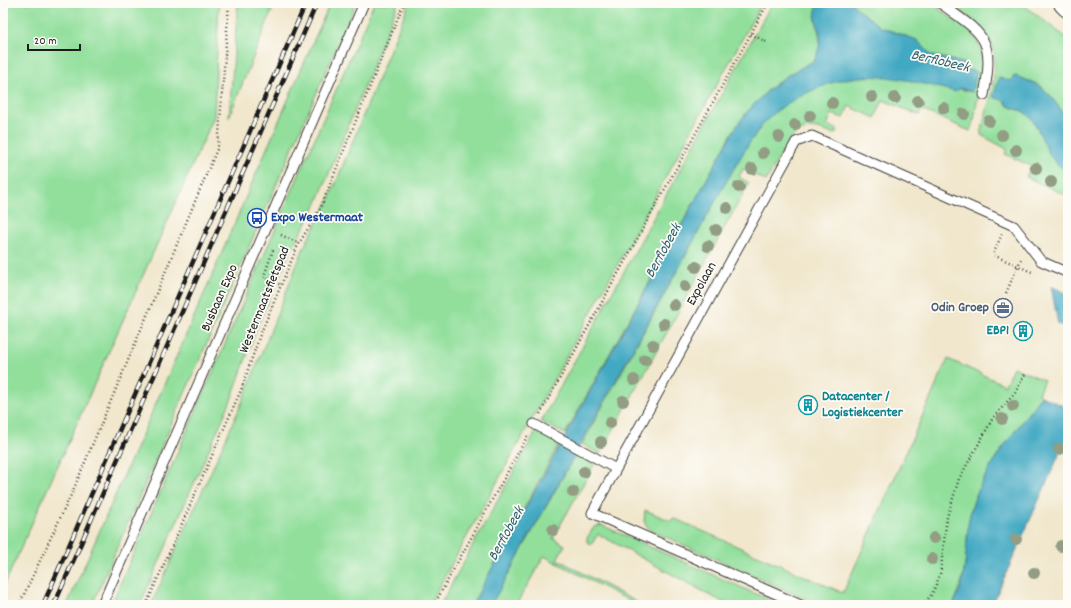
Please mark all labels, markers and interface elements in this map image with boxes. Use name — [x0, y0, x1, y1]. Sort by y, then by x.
scale bar — [28, 26, 80, 52]
text: 20 m — [34, 33, 57, 50]
water label: Berflobeek — [909, 45, 973, 80]
bus stop icon: Expo Westermaat — [246, 207, 268, 229]
place label: Expo Westermaat — [271, 208, 364, 228]
water label: Berflobeek — [640, 218, 689, 282]
street label: Westermaatsfietspad — [234, 244, 296, 356]
street label: Expolaan — [682, 259, 722, 309]
street label: Busbaan Expo — [196, 261, 244, 335]
office icon: Odin Groep — [992, 297, 1014, 319]
place label: Odin Groep — [931, 298, 990, 318]
building icon: EBP1 — [1012, 320, 1034, 342]
place label: EBP1 — [987, 321, 1009, 341]
place label: Datacenter / Logistiekcenter — [822, 387, 904, 423]
building icon: Datacenter / Logistiekcenter — [797, 394, 819, 416]
water label: Berflobeek — [483, 501, 532, 565]

